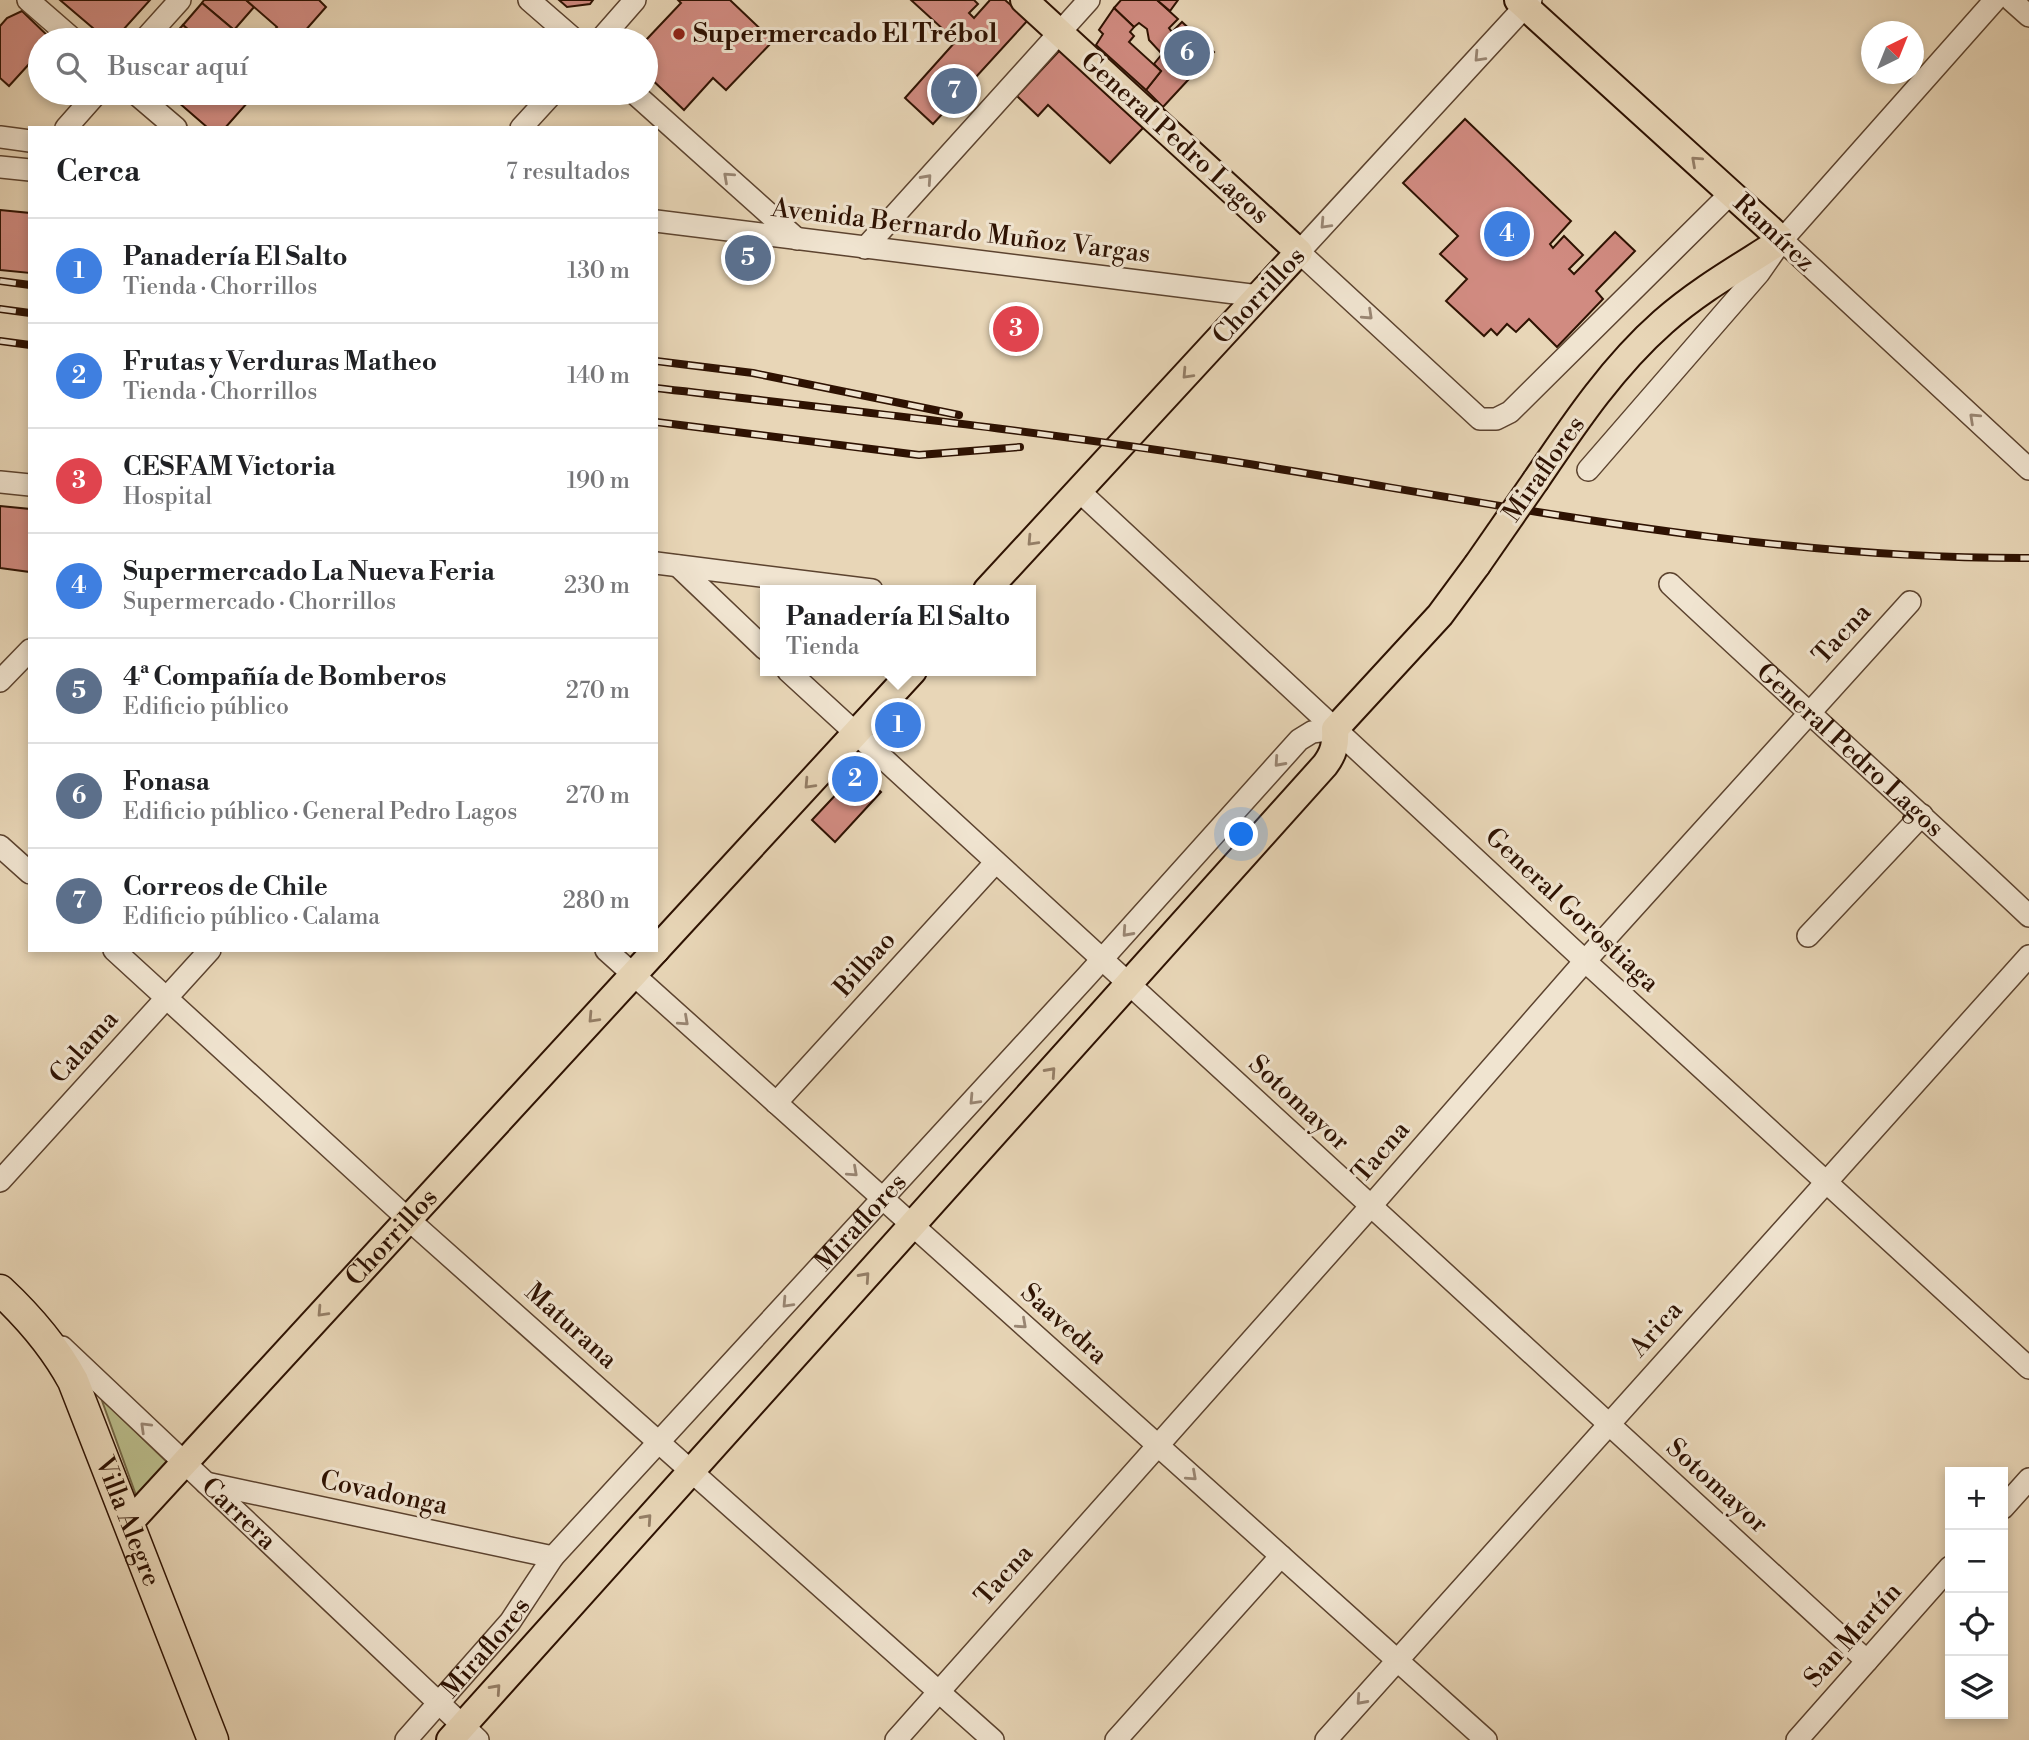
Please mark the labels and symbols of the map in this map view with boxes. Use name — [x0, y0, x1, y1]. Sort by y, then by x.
place label: Supermercado El Trébol — [693, 18, 998, 50]
north arrow — [1861, 21, 1924, 84]
marker: Supermercado El Trébol — [671, 26, 687, 42]
pin: 6 — [1164, 27, 1210, 79]
street label: General Pedro Lagos — [1074, 45, 1276, 231]
one-way arrow — [1475, 49, 1487, 62]
pin: 7 — [931, 65, 977, 117]
one-way arrow — [1691, 157, 1704, 169]
one-way arrow — [723, 173, 736, 186]
one-way arrow — [919, 174, 931, 187]
street label: Ramírez — [1727, 187, 1821, 279]
street label: Avenida Bernardo Muñoz Vargas — [769, 192, 1152, 270]
pin: 4 — [1484, 208, 1530, 260]
one-way arrow — [1321, 216, 1333, 229]
pin: 5 — [725, 232, 771, 284]
street label: Chorrillos — [1206, 241, 1312, 351]
pin: 3 — [993, 303, 1039, 355]
one-way arrow — [1360, 307, 1373, 320]
one-way arrow — [1182, 366, 1195, 379]
street label: Miraflores — [1496, 410, 1592, 528]
one-way arrow — [1969, 413, 1982, 426]
one-way arrow — [1028, 533, 1040, 546]
street label: Tacna — [1806, 596, 1879, 671]
street label: General Pedro Lagos — [1750, 656, 1950, 844]
pin: 1 — [875, 699, 921, 751]
pin: 2 — [832, 753, 878, 805]
one-way arrow — [1275, 754, 1288, 767]
one-way arrow — [804, 776, 817, 789]
your location — [1224, 817, 1258, 851]
street label: General Gorostiaga — [1478, 821, 1666, 1000]
one-way arrow — [1123, 924, 1136, 937]
street label: Bilbao — [827, 925, 903, 1004]
street label: Calama — [43, 1003, 126, 1090]
one-way arrow — [588, 1010, 601, 1023]
one-way arrow — [676, 1012, 689, 1025]
street label: Sotomayor — [1242, 1048, 1356, 1158]
one-way arrow — [1042, 1067, 1055, 1080]
one-way arrow — [970, 1092, 982, 1105]
street label: Tacna — [1345, 1114, 1417, 1190]
one-way arrow — [845, 1164, 858, 1177]
street label: Miraflores — [808, 1167, 914, 1278]
street label: Chorrillos — [339, 1182, 445, 1293]
one-way arrow — [857, 1273, 869, 1286]
street label: Maturana — [518, 1276, 624, 1376]
street label: Saavedra — [1014, 1277, 1115, 1372]
street label: Arica — [1622, 1294, 1690, 1364]
one-way arrow — [782, 1295, 795, 1308]
one-way arrow — [318, 1304, 331, 1317]
one-way arrow — [1014, 1316, 1027, 1328]
one-way arrow — [141, 1422, 154, 1435]
street label: Sotomayor — [1659, 1432, 1775, 1540]
street label: Villa Alegre — [88, 1451, 168, 1591]
street label: Covadonga — [317, 1464, 451, 1522]
one-way arrow — [1184, 1468, 1197, 1480]
street label: Carrera — [194, 1471, 283, 1557]
one-way arrow — [639, 1514, 651, 1527]
street label: Tacna — [968, 1537, 1040, 1612]
street label: San Martín — [1798, 1576, 1908, 1694]
street label: Miraflores — [434, 1592, 537, 1705]
one-way arrow — [488, 1684, 500, 1697]
one-way arrow — [1357, 1692, 1370, 1705]

